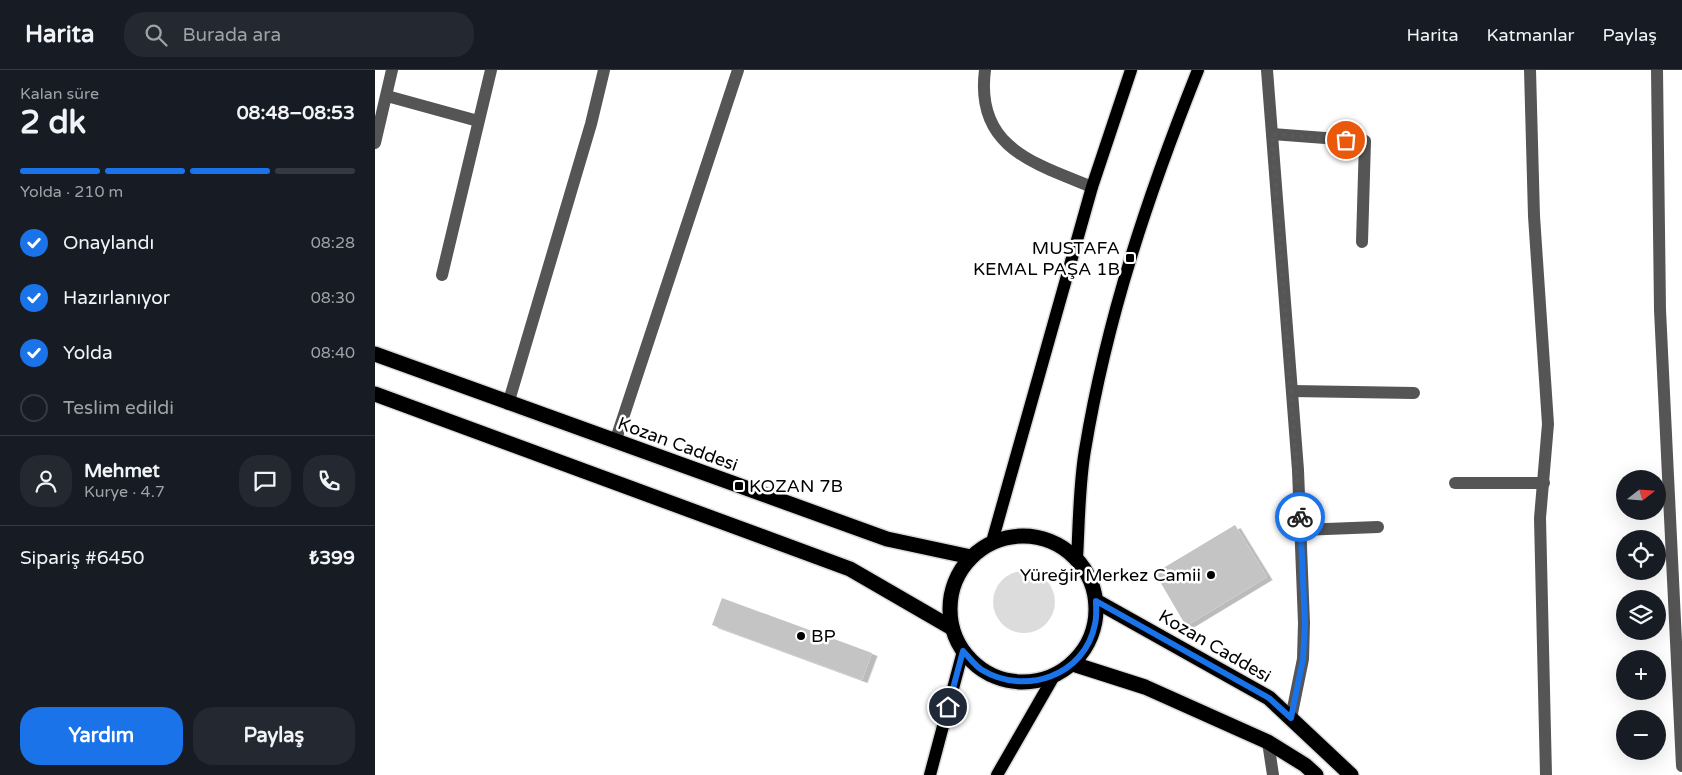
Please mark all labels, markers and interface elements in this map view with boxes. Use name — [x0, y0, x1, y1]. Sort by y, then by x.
search box — [124, 12, 474, 57]
text: Harita — [25, 20, 94, 49]
icon: search — [142, 21, 170, 49]
text: Burada ara — [182, 24, 281, 46]
text: Harita — [1406, 24, 1459, 46]
text: Katmanlar — [1487, 24, 1575, 46]
text: Paylaş — [1603, 24, 1657, 46]
text: Kalan süre — [20, 84, 99, 104]
text: 08:48–08:53 — [237, 102, 355, 124]
text: 2 dk — [20, 104, 86, 142]
pin — [1325, 119, 1367, 161]
icon: bag — [1332, 126, 1360, 154]
text: Yolda · 210 m — [20, 182, 123, 202]
icon: check — [20, 229, 48, 257]
text: Onaylandı — [63, 232, 154, 254]
text: 08:28 — [311, 233, 355, 253]
place label: MUSTAFA KEMAL PAŞA 1B — [973, 237, 1120, 280]
marker: MUSTAFA KEMAL PAŞA 1B — [1124, 252, 1136, 264]
icon: check — [20, 284, 48, 312]
text: Hazırlanıyor — [63, 287, 170, 309]
text: 08:30 — [311, 288, 355, 308]
icon: check — [20, 339, 48, 367]
text: Yolda — [63, 342, 113, 364]
text: 08:40 — [311, 343, 355, 363]
text: Teslim edildi — [63, 397, 174, 419]
street label: Kozan Caddesi — [615, 412, 741, 476]
button: person — [20, 455, 72, 507]
button: chat — [239, 455, 291, 507]
button: phone — [303, 455, 355, 507]
text: Mehmet — [84, 460, 160, 482]
north arrow — [1616, 470, 1666, 520]
map controls — [1616, 470, 1666, 760]
place label: KOZAN 7B — [749, 475, 843, 497]
marker: KOZAN 7B — [733, 480, 745, 492]
text: Kurye · 4.7 — [84, 482, 165, 502]
courier — [1275, 492, 1325, 542]
icon: bike — [1286, 503, 1314, 531]
button: locate — [1616, 530, 1666, 580]
text: Sipariş #6450 — [20, 547, 144, 569]
text: ₺399 — [309, 547, 355, 569]
place label: Yüreğir Merkez Camii — [1020, 564, 1201, 586]
marker: Yüreğir Merkez Camii — [1205, 569, 1217, 581]
button: layers — [1616, 590, 1666, 640]
street label: Kozan Caddesi — [1155, 605, 1275, 687]
place label: BP — [811, 625, 836, 647]
marker: BP — [795, 630, 807, 642]
button: + — [1616, 650, 1666, 700]
pin — [927, 686, 969, 728]
icon: home — [934, 693, 962, 721]
button: Yardım — [20, 707, 183, 765]
button: Paylaş — [193, 707, 355, 765]
button: − — [1616, 710, 1666, 760]

